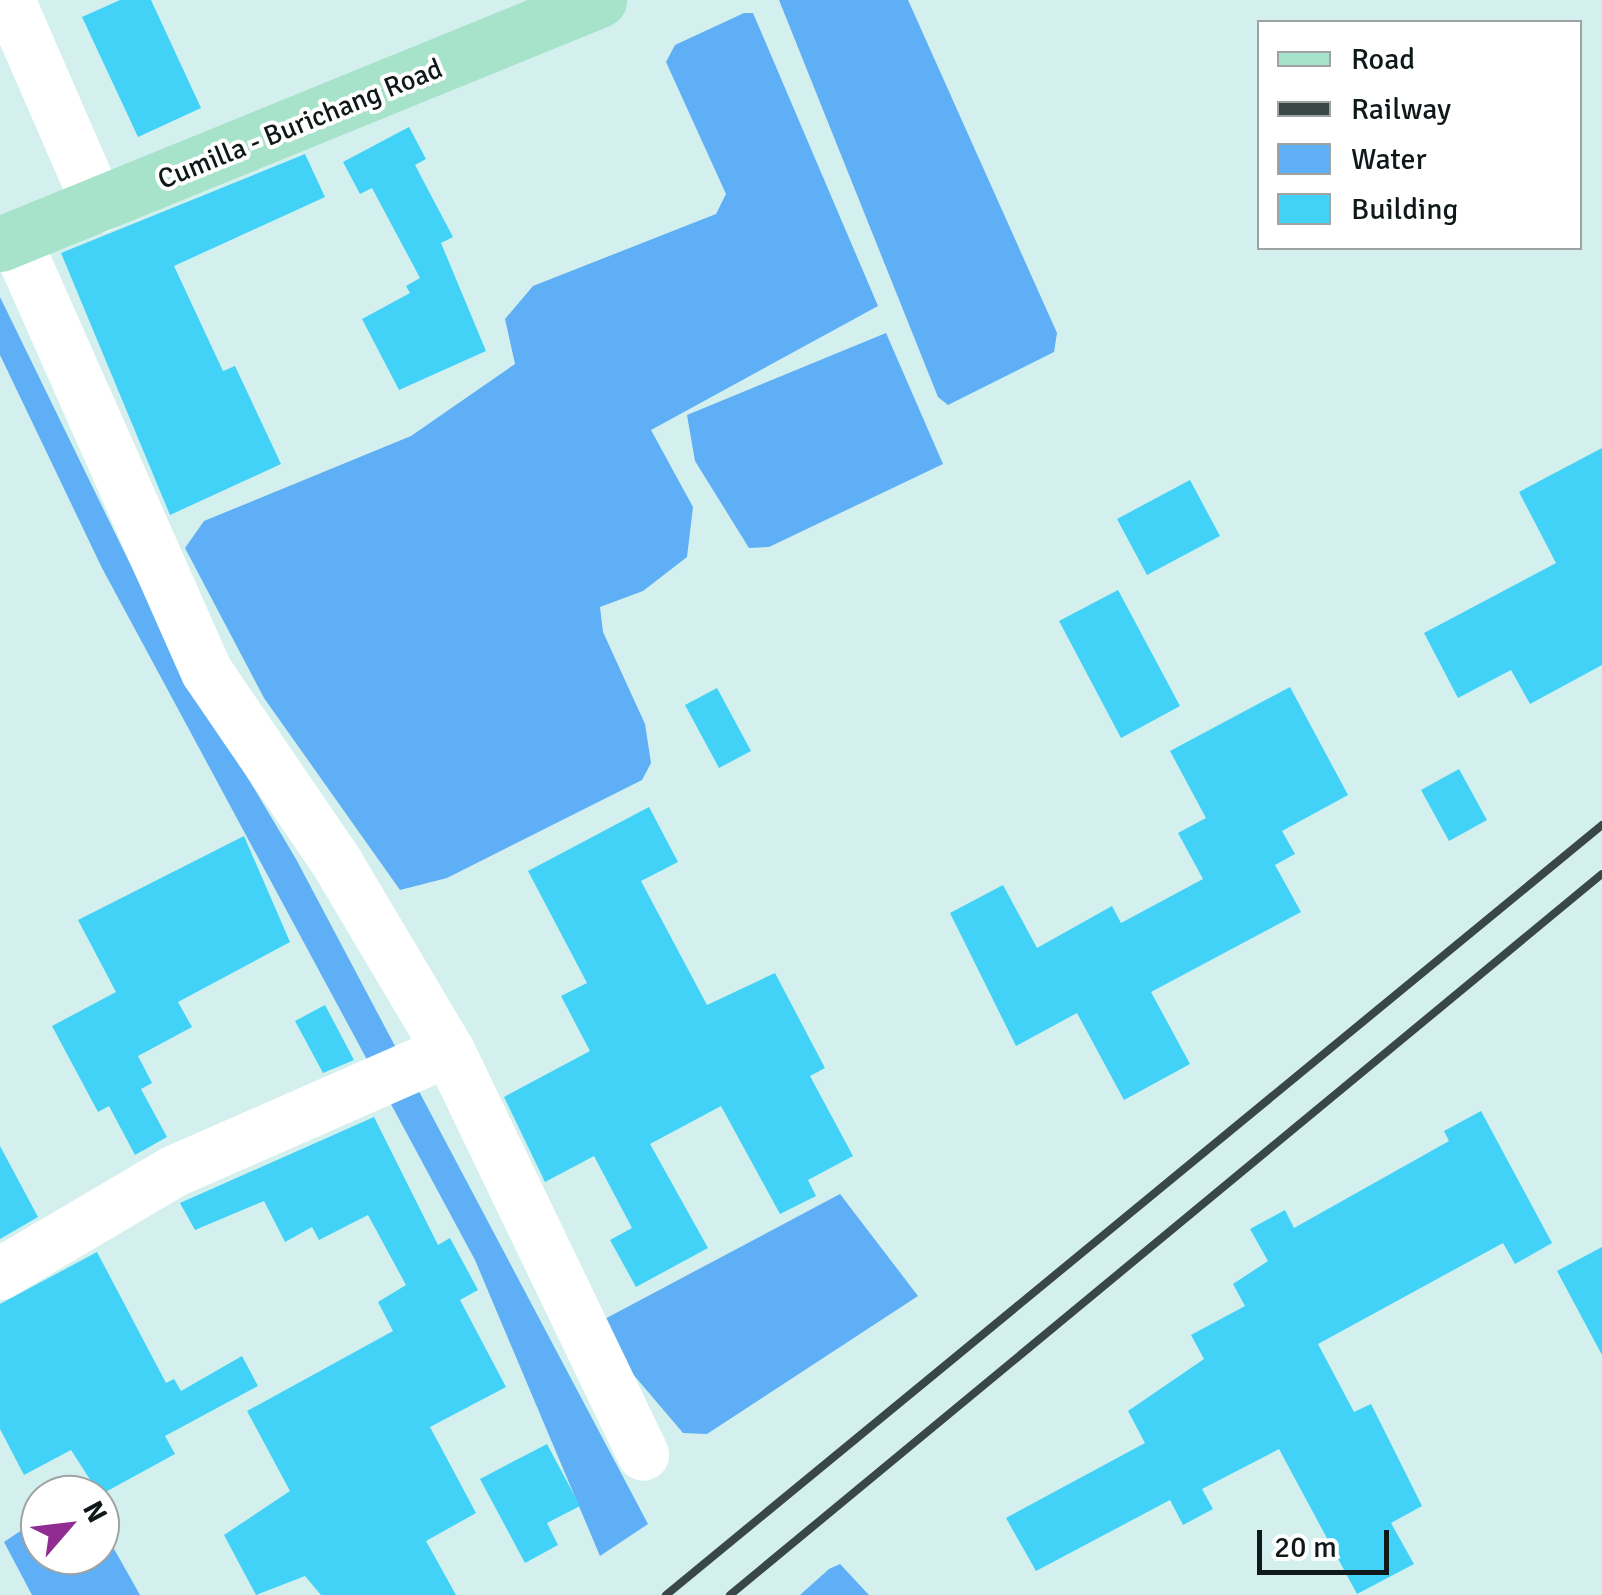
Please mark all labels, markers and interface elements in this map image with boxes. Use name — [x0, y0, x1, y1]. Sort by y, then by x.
legend — [1257, 20, 1582, 250]
text: Road — [1351, 41, 1415, 78]
street label: Cumilla - Burichang Road — [153, 52, 447, 196]
text: Railway — [1351, 91, 1451, 128]
text: Water — [1351, 141, 1427, 178]
text: Building — [1351, 191, 1458, 228]
north arrow — [20, 1475, 120, 1575]
text: N — [75, 1495, 114, 1528]
scale bar — [1262, 1510, 1394, 1572]
text: 20 m — [1274, 1529, 1337, 1566]

